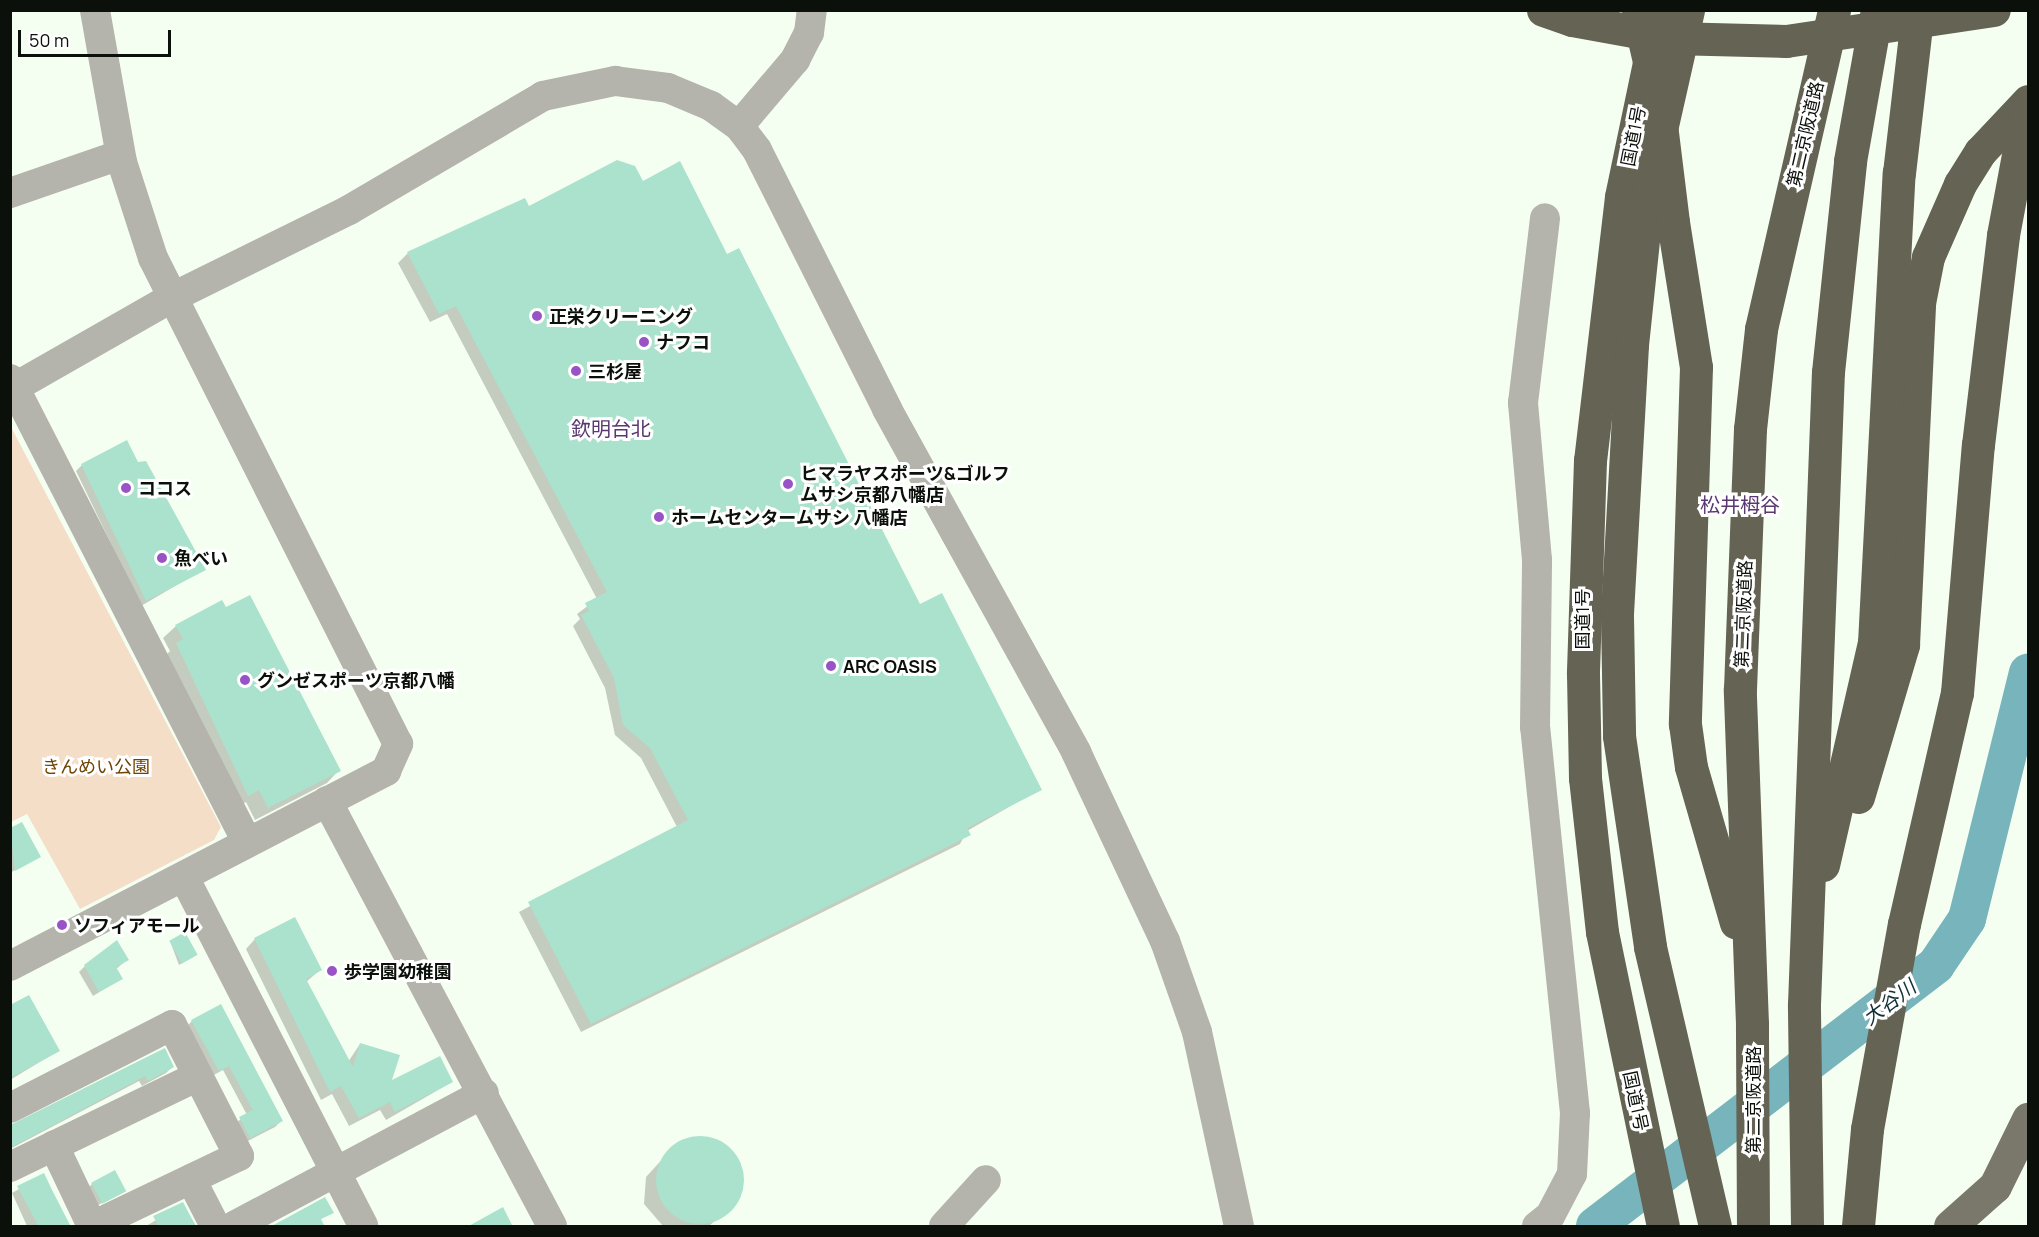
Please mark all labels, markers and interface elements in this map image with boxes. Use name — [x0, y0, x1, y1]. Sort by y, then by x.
scale bar — [21, 18, 174, 56]
text: 50 m — [29, 28, 69, 52]
street label: 第二京阪道路 — [1782, 79, 1828, 189]
street label: 国道1号 — [1617, 104, 1649, 168]
place label: 正栄クリーニング — [549, 305, 693, 327]
marker: 正栄クリーニング — [530, 309, 544, 323]
place label: ナフコ — [656, 331, 710, 353]
marker: ナフコ — [637, 335, 651, 349]
place label: 三杉屋 — [588, 360, 642, 382]
marker: 三杉屋 — [569, 364, 583, 378]
district label: 欽明台北 — [571, 416, 651, 440]
place label: ヒマラヤスポーツ&ゴルフ ムサシ京都八幡店 — [800, 463, 1010, 506]
place label: ココス — [138, 477, 192, 499]
marker: ヒマラヤスポーツ&ゴルフ ムサシ京都八幡店 — [781, 477, 795, 491]
marker: ココス — [119, 481, 133, 495]
district label: 松井栂谷 — [1700, 492, 1780, 516]
place label: ホームセンタームサシ 八幡店 — [671, 506, 909, 528]
marker: ホームセンタームサシ 八幡店 — [652, 510, 666, 524]
place label: 魚べい — [174, 547, 228, 569]
marker: 魚べい — [155, 551, 169, 565]
street label: 第二京阪道路 — [1730, 560, 1756, 668]
street label: 国道1号 — [1571, 588, 1593, 650]
place label: ARC OASIS — [843, 655, 937, 677]
marker: ARC OASIS — [824, 659, 838, 673]
place label: グンゼスポーツ京都八幡 — [257, 669, 455, 691]
marker: グンゼスポーツ京都八幡 — [238, 673, 252, 687]
park label: きんめい公園 — [42, 755, 150, 777]
place label: ソフィアモール — [74, 914, 200, 936]
marker: ソフィアモール — [55, 918, 69, 932]
place label: 歩学園幼稚園 — [344, 960, 452, 982]
marker: 歩学園幼稚園 — [325, 964, 339, 978]
water label: 大谷川 — [1858, 974, 1920, 1030]
street label: 第二京阪道路 — [1742, 1046, 1764, 1154]
street label: 国道1号 — [1619, 1069, 1653, 1133]

